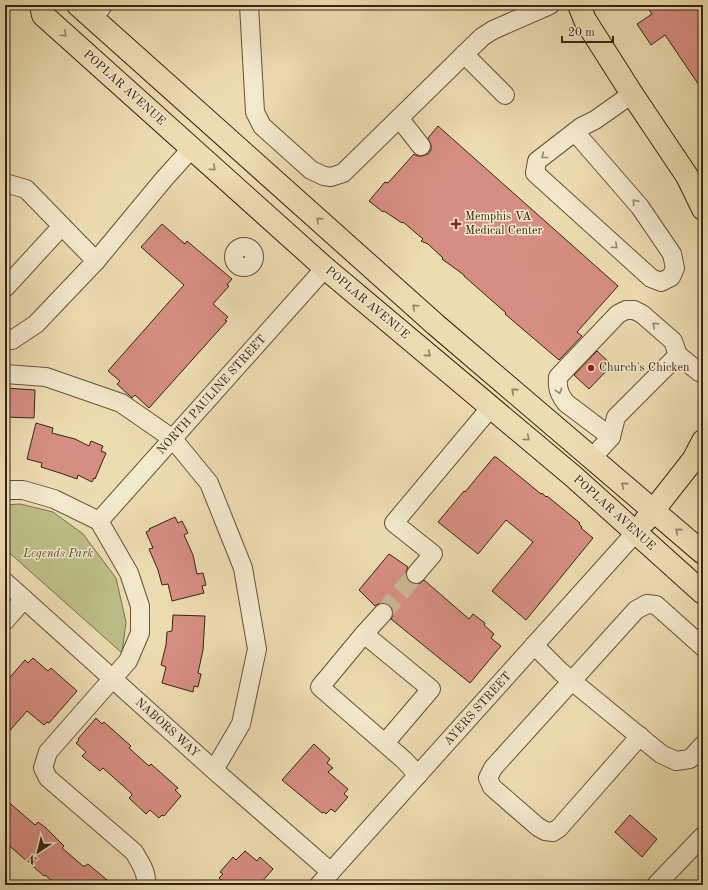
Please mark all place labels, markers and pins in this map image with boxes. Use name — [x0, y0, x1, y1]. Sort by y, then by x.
place label: Memphis VA Medical Center — [465, 211, 543, 237]
marker: Memphis VA Medical Center — [450, 218, 462, 230]
place label: Church's Chicken — [599, 362, 690, 374]
marker: Church's Chicken — [586, 363, 596, 373]

